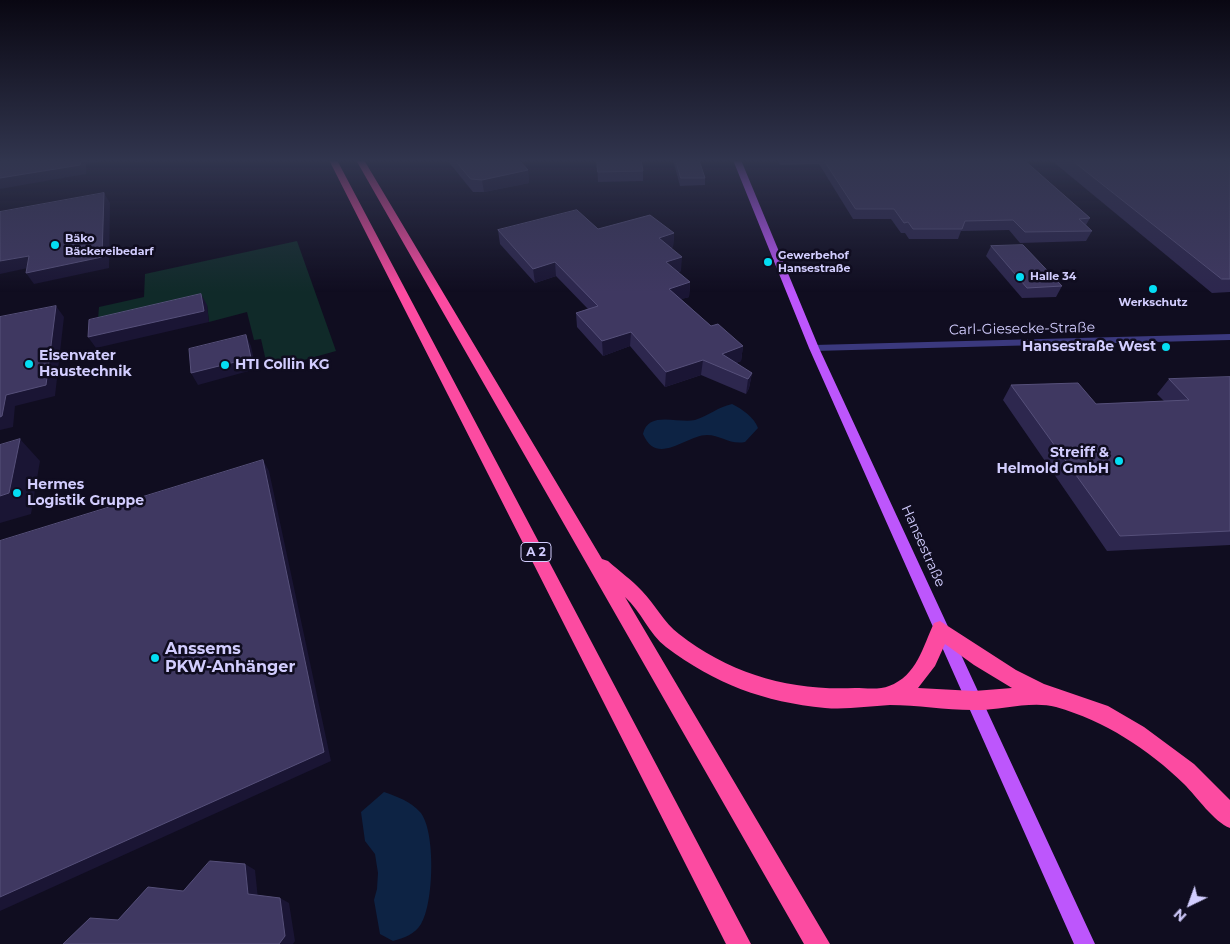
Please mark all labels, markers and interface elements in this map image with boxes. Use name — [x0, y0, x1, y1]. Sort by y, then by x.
place label: Bäko Bäckereibedarf — [65, 232, 153, 258]
marker: Bäko Bäckereibedarf — [49, 239, 61, 251]
place label: Gewerbehof Hansestraße — [778, 249, 850, 275]
marker: Gewerbehof Hansestraße — [762, 256, 774, 268]
place label: Halle 34 — [1030, 270, 1076, 284]
marker: Halle 34 — [1014, 271, 1026, 283]
marker: Werkschutz — [1147, 283, 1159, 295]
place label: Werkschutz — [1118, 296, 1188, 310]
street label: Carl-Giesecke-Straße — [949, 319, 1095, 339]
place label: Hansestraße West — [1022, 339, 1156, 355]
marker: Hansestraße West — [1160, 341, 1172, 353]
place label: Eisenvater Haustechnik — [39, 348, 132, 381]
place label: HTI Collin KG — [235, 357, 329, 373]
marker: Eisenvater Haustechnik — [23, 358, 35, 370]
marker: HTI Collin KG — [219, 359, 231, 371]
place label: Streiff & Helmold GmbH — [996, 445, 1109, 478]
marker: Streiff & Helmold GmbH — [1113, 455, 1125, 467]
place label: Hermes Logistik Gruppe — [27, 477, 144, 510]
marker: Hermes Logistik Gruppe — [11, 487, 23, 499]
street label: Hansestraße — [897, 502, 949, 590]
road number: A 2 — [521, 542, 551, 562]
place label: Anssems PKW-Anhänger — [165, 639, 295, 677]
marker: Anssems PKW-Anhänger — [149, 652, 161, 664]
north arrow — [1165, 879, 1215, 929]
text: N — [1170, 905, 1190, 926]

